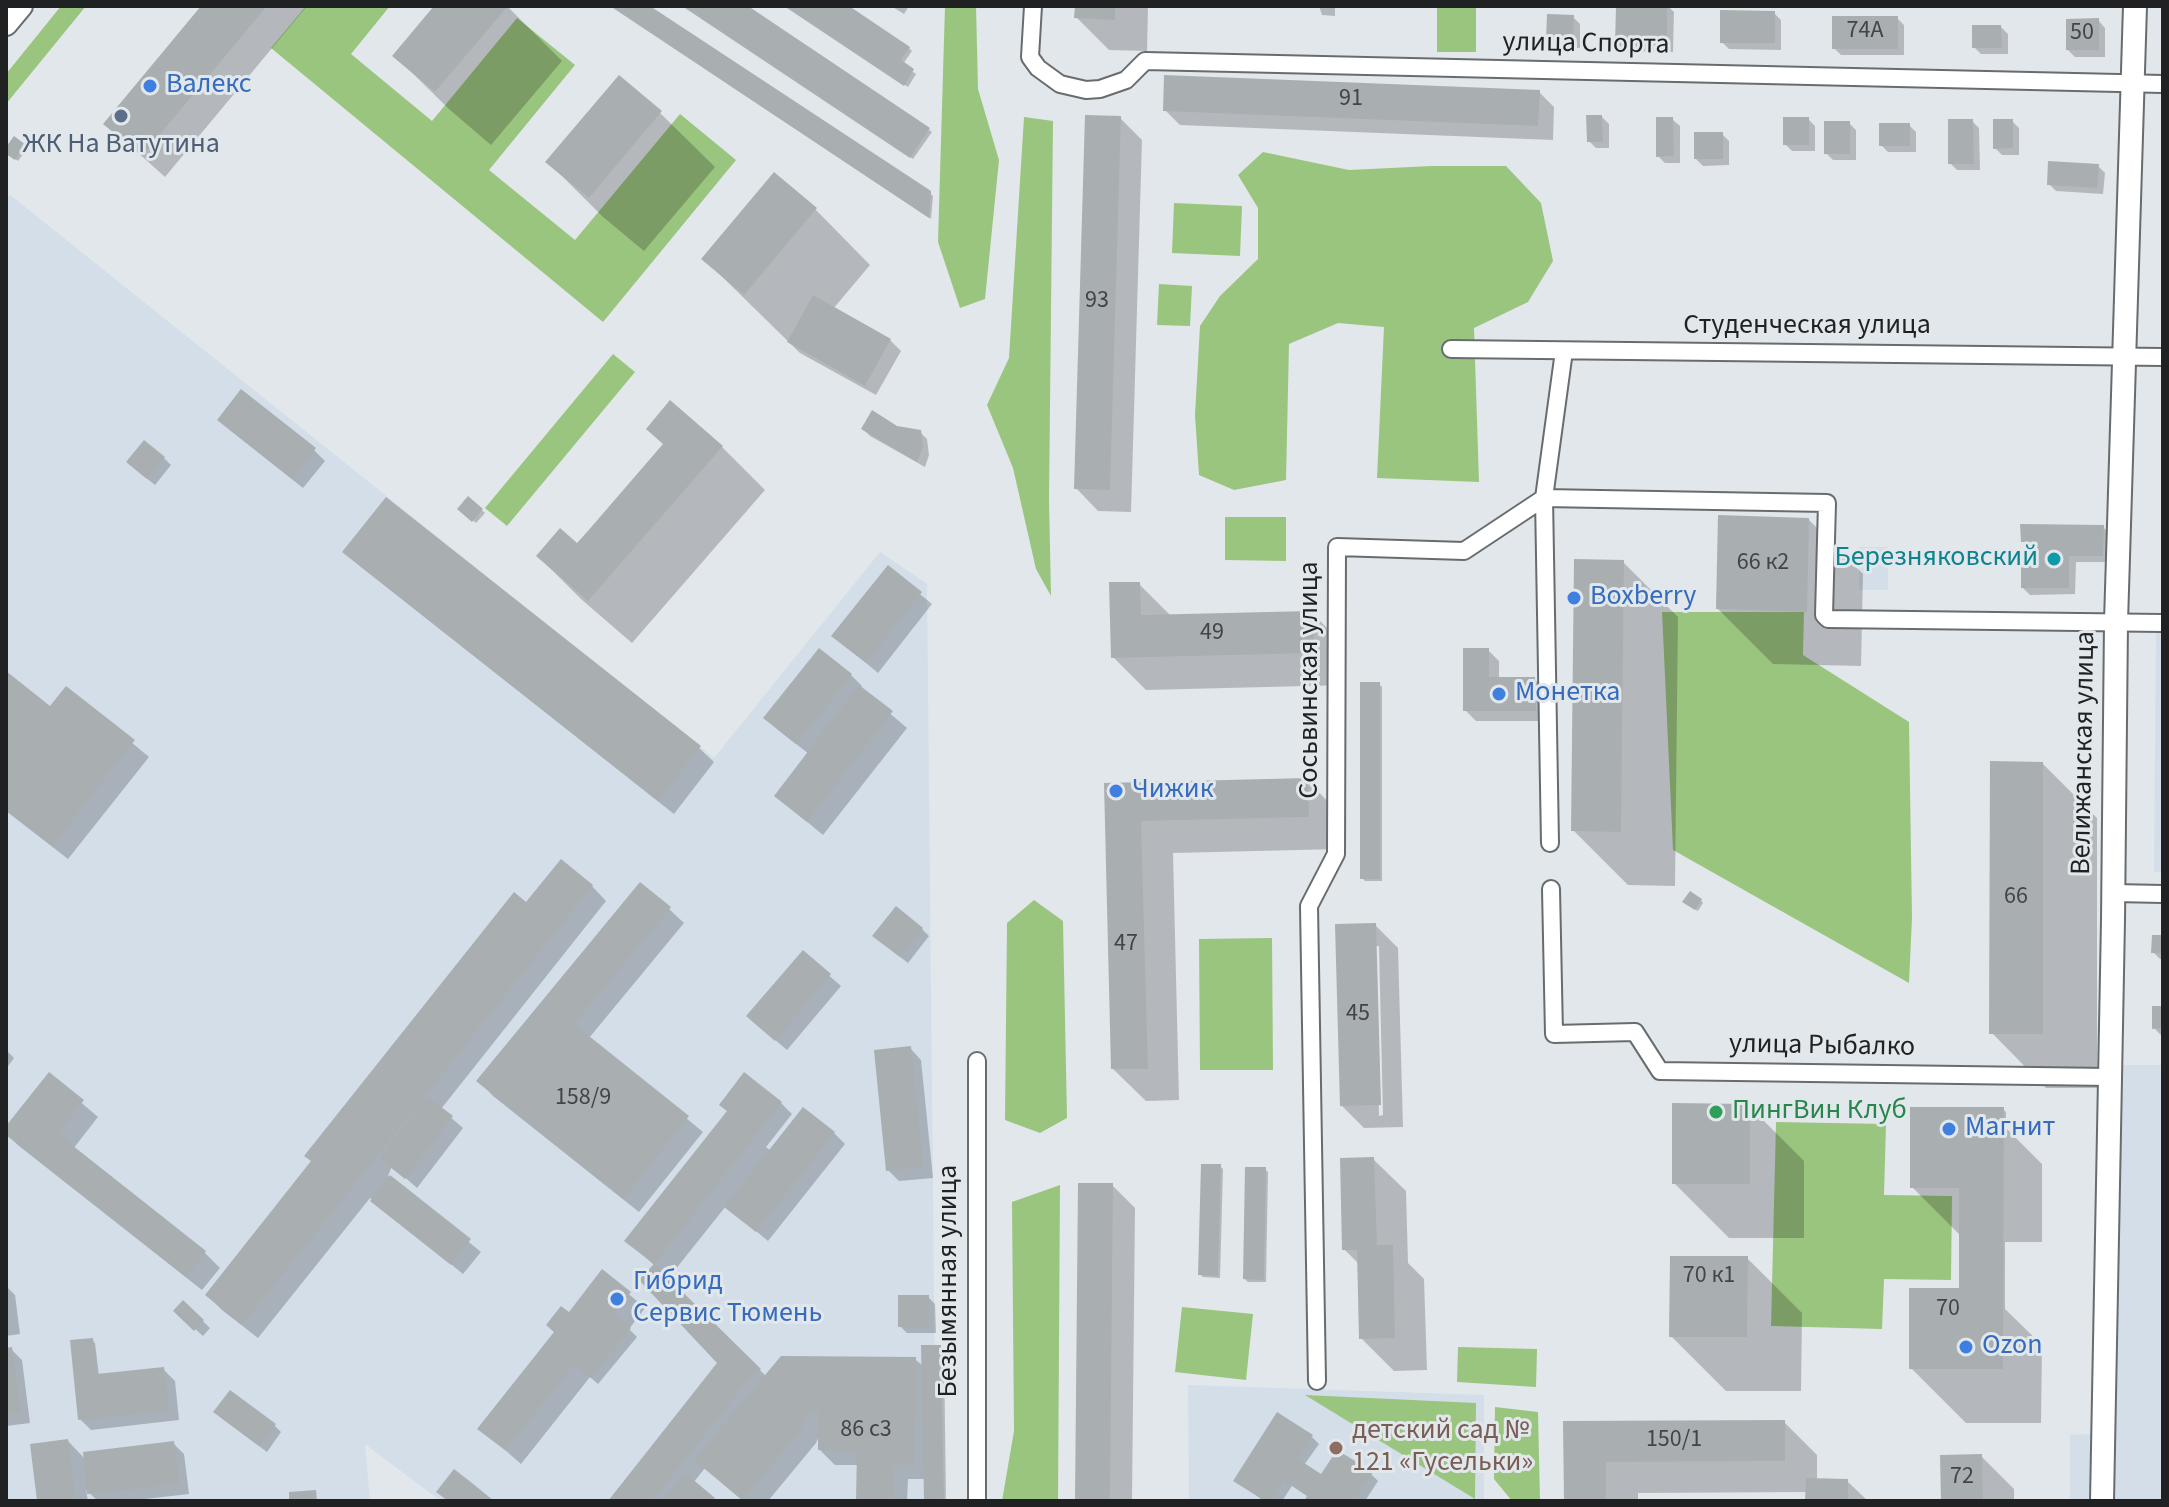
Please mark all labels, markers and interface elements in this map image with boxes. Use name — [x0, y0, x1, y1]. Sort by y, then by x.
house number: 74А — [1847, 18, 1883, 46]
house number: 50 — [2070, 20, 2094, 48]
street label: улица Спорта — [1502, 27, 1670, 63]
place label: Валекс — [166, 69, 251, 103]
marker: Валекс — [141, 77, 159, 95]
house number: 91 — [1339, 86, 1363, 114]
marker: ЖК На Ватутина — [112, 107, 130, 125]
place label: ЖК На Ватутина — [22, 129, 220, 163]
house number: 93 — [1085, 288, 1109, 316]
street label: Студенческая улица — [1683, 310, 1931, 344]
place label: Березняковский — [1834, 542, 2038, 576]
house number: 66 к2 — [1737, 550, 1789, 578]
marker: Березняковский — [2045, 550, 2063, 568]
street label: Сосьвинская улица — [1294, 561, 1328, 799]
place label: Boxberry — [1590, 581, 1696, 615]
marker: Boxberry — [1565, 589, 1583, 607]
house number: 49 — [1200, 620, 1224, 648]
street label: Велижанская улица — [2066, 631, 2104, 875]
place label: Монетка — [1515, 677, 1620, 711]
marker: Монетка — [1490, 685, 1508, 703]
place label: Чижик — [1132, 774, 1214, 808]
marker: Чижик — [1107, 782, 1125, 800]
house number: 66 — [2004, 884, 2028, 912]
house number: 47 — [1114, 931, 1138, 959]
house number: 45 — [1346, 1001, 1370, 1029]
street label: улица Рыбалко — [1729, 1029, 1915, 1065]
house number: 158/9 — [555, 1085, 611, 1113]
place label: ПингВин Клуб — [1732, 1095, 1907, 1129]
marker: ПингВин Клуб — [1707, 1103, 1725, 1121]
place label: Магнит — [1965, 1112, 2055, 1146]
marker: Магнит — [1940, 1120, 1958, 1138]
street label: Безымянная улица — [933, 1165, 967, 1397]
house number: 70 к1 — [1683, 1263, 1735, 1291]
place label: Гибрид Сервис Тюмень — [633, 1266, 822, 1332]
marker: Гибрид Сервис Тюмень — [608, 1290, 626, 1308]
house number: 70 — [1936, 1296, 1960, 1324]
place label: Ozon — [1982, 1330, 2042, 1364]
marker: Ozon — [1957, 1338, 1975, 1356]
place label: детский сад № 121 «Гусельки» — [1352, 1415, 1533, 1481]
house number: 86 с3 — [840, 1417, 892, 1445]
house number: 150/1 — [1646, 1427, 1702, 1455]
marker: детский сад № 121 «Гусельки» — [1327, 1439, 1345, 1457]
house number: 72 — [1950, 1464, 1974, 1492]

